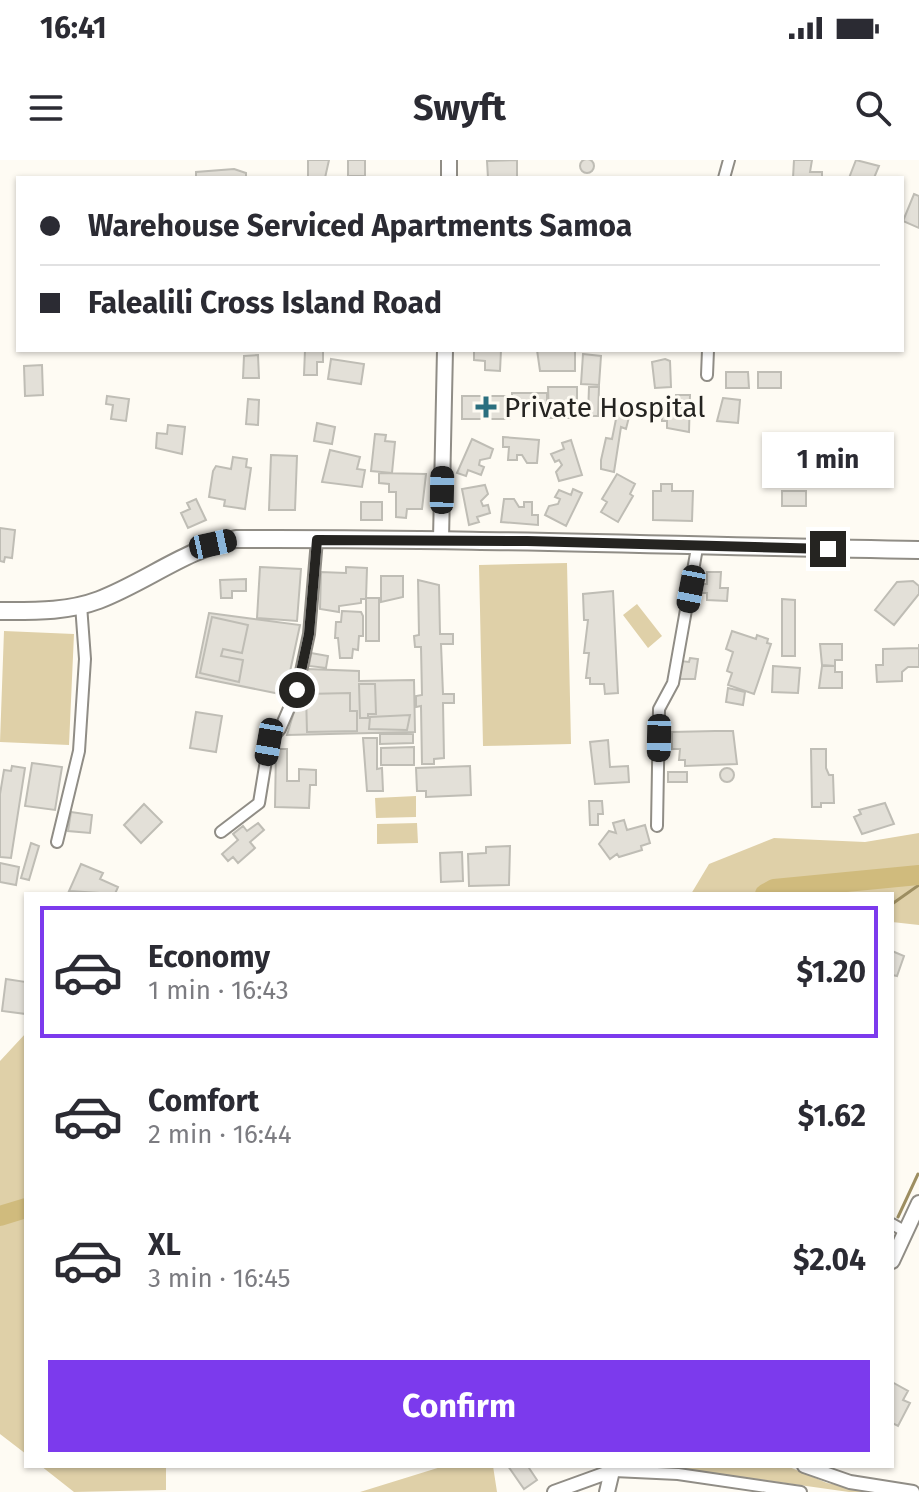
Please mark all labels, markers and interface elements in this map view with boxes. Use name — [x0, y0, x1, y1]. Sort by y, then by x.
text: 16:41 — [40, 10, 107, 46]
icon: menu — [24, 86, 68, 130]
text: Swyft — [413, 86, 506, 130]
icon: search — [851, 86, 895, 130]
text: Warehouse Serviced Apartments Samoa — [88, 208, 632, 244]
text: Falealili Cross Island Road — [88, 285, 442, 321]
place label: Private Hospital — [504, 391, 705, 424]
marker: Private Hospital — [475, 396, 497, 418]
callout: 1 min — [762, 433, 894, 489]
text: 1 min — [797, 444, 859, 475]
car — [430, 466, 454, 514]
car — [187, 527, 239, 561]
route end — [810, 531, 846, 567]
car — [675, 563, 707, 615]
route start — [279, 672, 315, 708]
car — [647, 714, 671, 762]
car — [253, 716, 285, 768]
icon: car — [52, 936, 124, 1008]
text: Economy — [148, 939, 270, 975]
text: $1.20 — [796, 954, 866, 990]
text: 1 min · 16:43 — [148, 975, 289, 1006]
icon: car — [52, 1080, 124, 1152]
text: Comfort — [148, 1083, 259, 1119]
text: $1.62 — [798, 1098, 866, 1134]
text: 2 min · 16:44 — [148, 1119, 292, 1150]
icon: car — [52, 1224, 124, 1296]
text: XL — [148, 1227, 181, 1263]
text: $2.04 — [793, 1242, 866, 1278]
text: 3 min · 16:45 — [148, 1263, 291, 1294]
button: Confirm — [48, 1360, 870, 1452]

